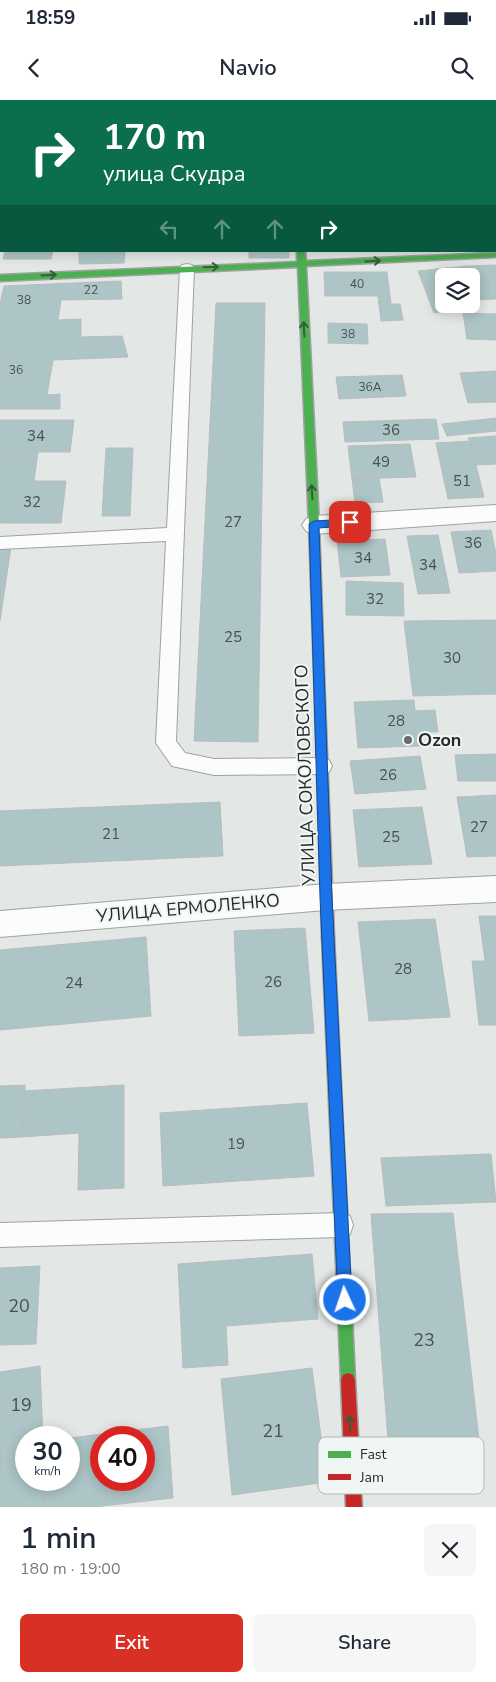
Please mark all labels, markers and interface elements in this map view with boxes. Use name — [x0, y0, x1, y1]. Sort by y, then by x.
text: 18:59 — [25, 5, 75, 31]
text: Navio — [219, 53, 277, 83]
icon: back — [20, 54, 48, 82]
icon: search — [448, 54, 476, 82]
text: 170 m — [103, 114, 206, 161]
icon: right — [20, 120, 85, 185]
text: улица Скудра — [103, 159, 246, 189]
icon: left — [155, 215, 183, 243]
icon: ahead — [208, 215, 236, 243]
icon: ahead — [261, 215, 289, 243]
icon: right — [314, 215, 342, 243]
one-way arrow — [365, 256, 381, 266]
one-way arrow — [203, 263, 219, 272]
map controls — [435, 268, 480, 313]
button: layers — [435, 268, 480, 313]
one-way arrow — [40, 271, 56, 280]
house number: 40 — [350, 276, 364, 292]
house number: 22 — [84, 282, 98, 298]
house number: 38 — [17, 292, 31, 308]
one-way arrow — [300, 322, 309, 338]
house number: 38 — [341, 326, 355, 342]
house number: 36 — [9, 362, 23, 378]
house number: 36А — [358, 379, 382, 395]
house number: 36 — [382, 420, 400, 440]
house number: 34 — [27, 426, 45, 446]
house number: 49 — [372, 452, 390, 472]
house number: 51 — [453, 471, 471, 491]
one-way arrow — [308, 484, 317, 500]
house number: 32 — [23, 492, 41, 512]
pin — [329, 501, 371, 543]
icon: arrive — [336, 508, 364, 536]
house number: 27 — [224, 512, 242, 532]
house number: 36 — [464, 533, 482, 553]
house number: 34 — [354, 548, 372, 568]
house number: 34 — [419, 555, 437, 575]
house number: 32 — [366, 589, 384, 609]
house number: 25 — [224, 627, 242, 647]
house number: 30 — [443, 648, 461, 668]
street label: УЛИЦА СОКОЛОВСКОГО — [289, 664, 321, 887]
house number: 28 — [387, 711, 405, 731]
place label: Ozon — [418, 728, 461, 752]
marker: Ozon — [402, 734, 414, 746]
house number: 26 — [379, 765, 397, 785]
house number: 27 — [470, 817, 488, 837]
house number: 21 — [102, 824, 120, 844]
house number: 25 — [382, 827, 400, 847]
street label: УЛИЦА ЕРМОЛЕНКО — [94, 888, 281, 928]
house number: 28 — [394, 959, 412, 979]
house number: 26 — [264, 972, 282, 992]
house number: 24 — [65, 973, 83, 993]
house number: 19 — [227, 1134, 245, 1154]
position arrow — [318, 1273, 370, 1325]
house number: 20 — [8, 1294, 30, 1318]
house number: 23 — [413, 1328, 435, 1352]
house number: 19 — [10, 1393, 32, 1417]
one-way arrow — [346, 1416, 355, 1432]
house number: 21 — [262, 1419, 284, 1443]
speed limit sign: 40 — [90, 1426, 155, 1491]
text: 30 — [32, 1435, 63, 1469]
legend — [318, 1437, 484, 1494]
text: Fast — [360, 1445, 386, 1464]
text: km/h — [34, 1463, 61, 1479]
text: Jam — [359, 1468, 384, 1487]
text: 1 min — [20, 1518, 96, 1559]
button: close — [424, 1524, 476, 1576]
text: 180 m · 19:00 — [20, 1558, 121, 1580]
button: Exit — [20, 1614, 243, 1672]
button: Share — [253, 1614, 476, 1672]

